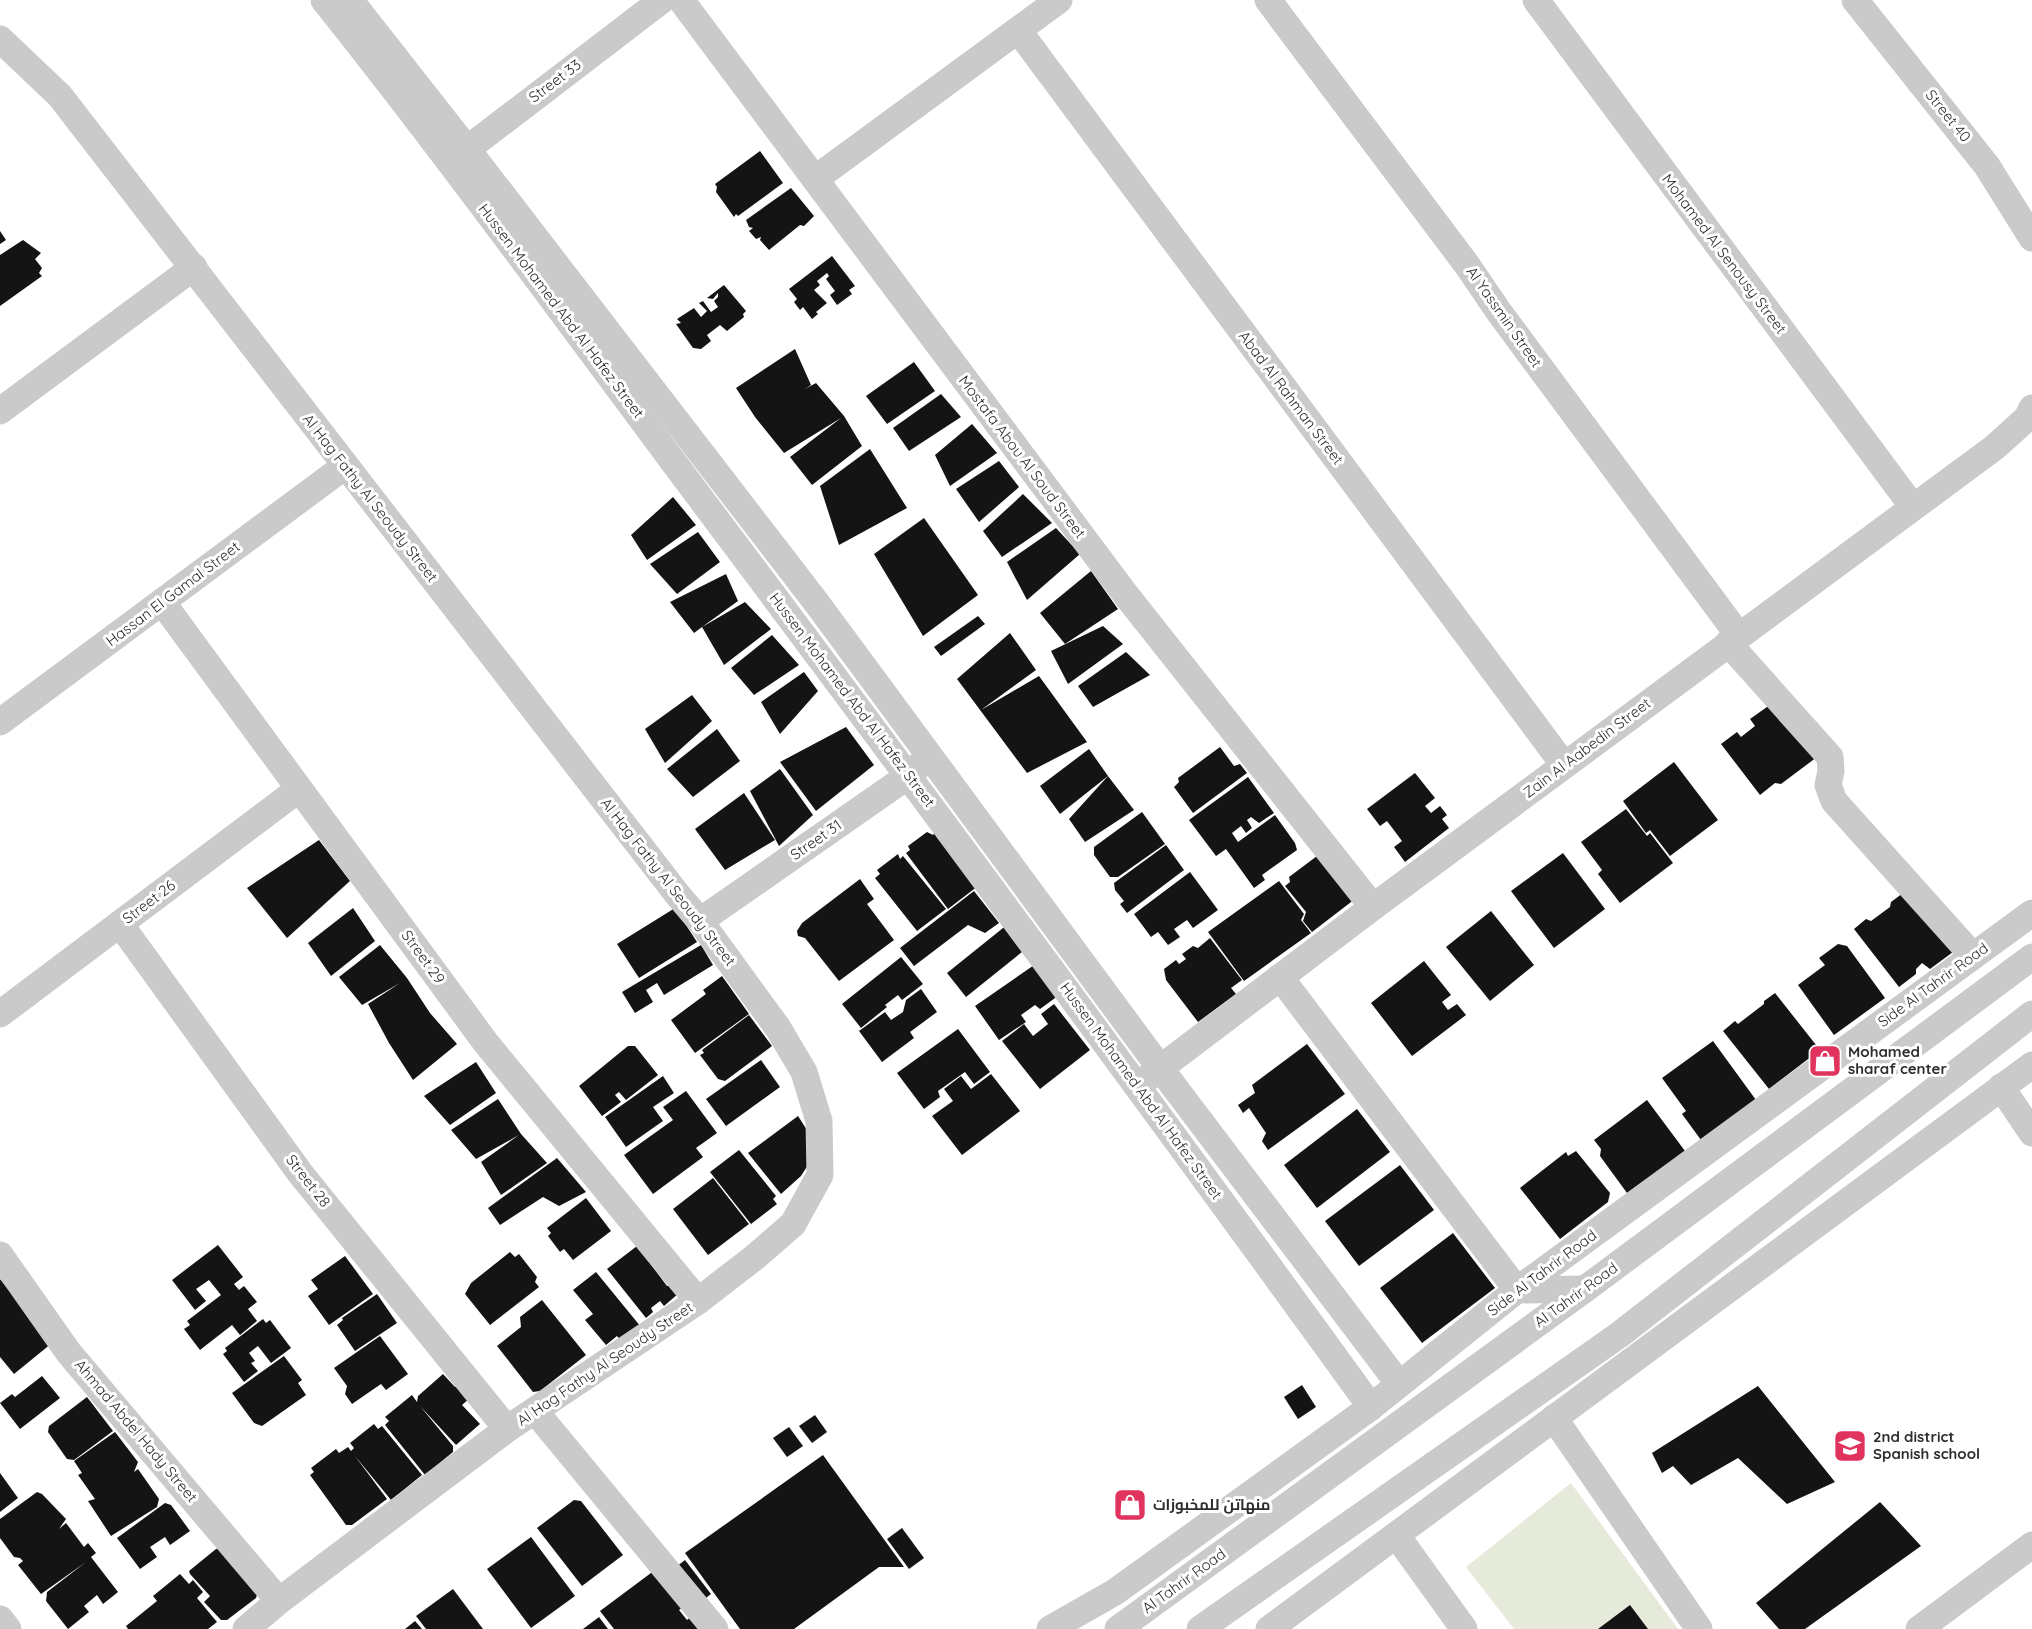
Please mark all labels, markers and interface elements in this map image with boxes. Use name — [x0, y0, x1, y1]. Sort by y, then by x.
street label: Street 33 — [525, 55, 585, 106]
street label: Street 40 — [1922, 86, 1975, 146]
street label: Mohamed Al Senousy Street — [1658, 170, 1791, 337]
street label: Hussen Mohamed Abd Al Hafez Street — [474, 200, 648, 422]
street label: Al Yassmin Street — [1463, 263, 1546, 371]
street label: Abad Al Rahman Street — [1235, 327, 1348, 468]
street label: Mostafa Abou Al Soud Street — [955, 371, 1090, 542]
street label: Al Hag Fathy Al Seoudy Street — [299, 410, 442, 586]
street label: Hassan El Gamal Street — [102, 537, 244, 650]
street label: Hussen Mohamed Abd Al Hafez Street — [765, 589, 939, 811]
street label: Zain Al Aabedin Street — [1519, 693, 1654, 802]
street label: Al Hag Fathy Al Seoudy Street — [597, 794, 740, 970]
street label: Street 31 — [786, 815, 845, 864]
street label: Street 26 — [118, 876, 179, 928]
street label: Street 29 — [398, 926, 449, 987]
street label: Side Al Tahrir Road — [1874, 938, 1992, 1031]
street label: Hussen Mohamed Abd Al Hafez Street — [1056, 978, 1227, 1203]
place label: Mohamed sharaf center — [1848, 1042, 1947, 1078]
shop icon: Mohamed sharaf center — [1807, 1043, 1843, 1079]
street label: Street 28 — [282, 1151, 335, 1211]
street label: Side Al Tahrir Road — [1484, 1226, 1600, 1320]
street label: Al Tahrir Road — [1531, 1259, 1621, 1331]
street label: Al Hag Fathy Al Seoudy Street — [513, 1297, 696, 1430]
street label: Ahmad Abdel Hady Street — [71, 1355, 202, 1506]
place label: 2nd district Spanish school — [1873, 1427, 1980, 1463]
school or university icon: 2nd district Spanish school — [1832, 1428, 1868, 1464]
shop icon: منهاتن للمخبوزات — [1112, 1487, 1148, 1523]
place label: منهاتن للمخبوزات — [1153, 1495, 1271, 1514]
street label: Al Tahrir Road — [1138, 1544, 1229, 1617]

